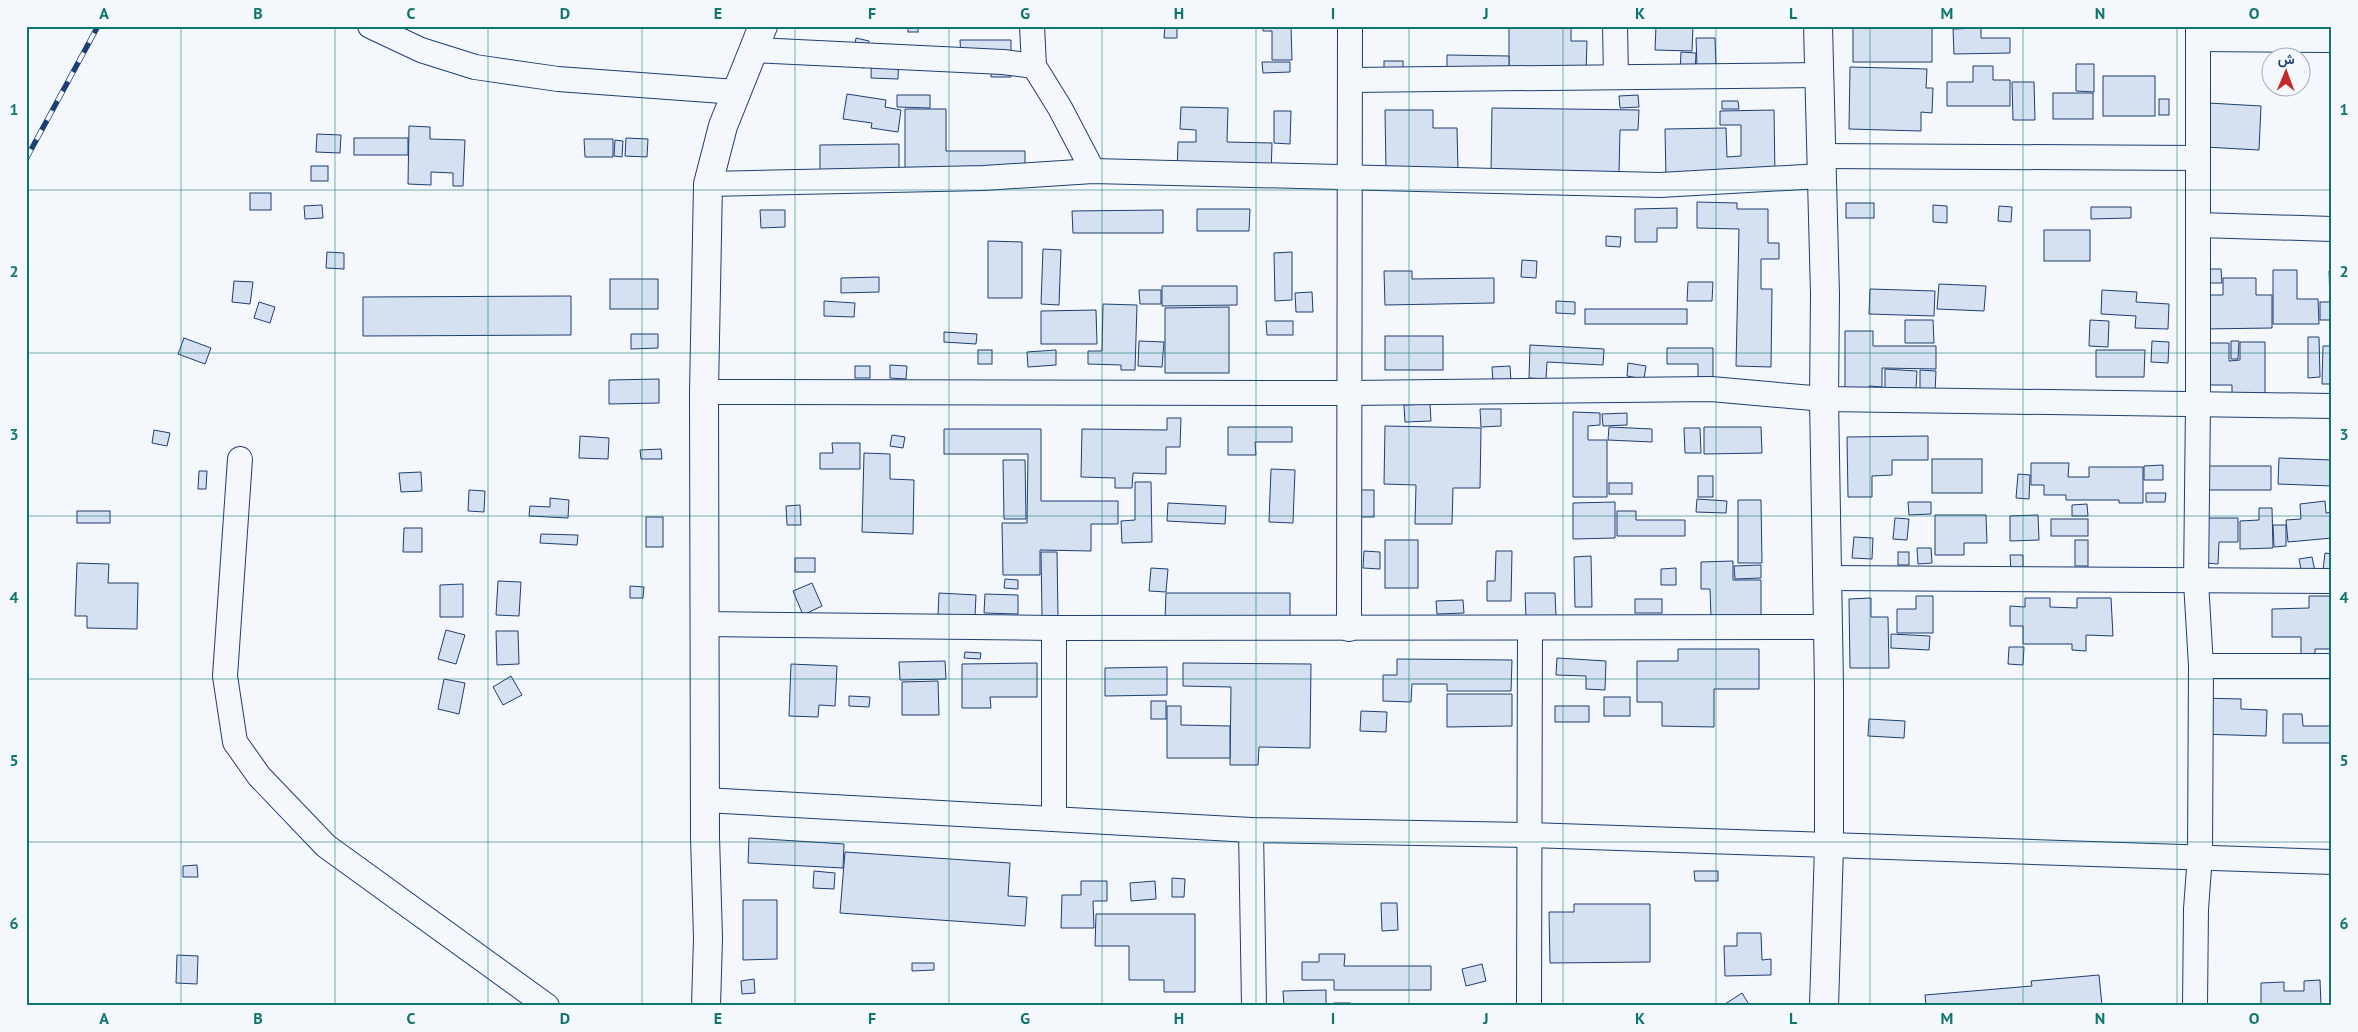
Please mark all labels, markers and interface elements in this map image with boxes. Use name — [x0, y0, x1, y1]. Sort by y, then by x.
text: A — [99, 3, 109, 23]
text: B — [253, 3, 263, 23]
text: C — [407, 3, 416, 23]
text: D — [560, 3, 570, 23]
text: E — [714, 3, 722, 23]
text: F — [868, 3, 876, 23]
text: G — [1020, 3, 1030, 23]
text: H — [1174, 3, 1184, 23]
text: I — [1331, 3, 1335, 23]
text: J — [1482, 3, 1489, 23]
text: K — [1635, 3, 1645, 23]
text: L — [1789, 3, 1798, 23]
text: M — [1941, 3, 1953, 23]
text: N — [2095, 3, 2105, 23]
text: O — [2249, 3, 2260, 23]
north arrow — [2260, 48, 2310, 98]
text: ش — [2278, 50, 2295, 68]
text: 1 — [9, 99, 19, 119]
text: 1 — [2339, 99, 2349, 119]
text: 2 — [9, 261, 19, 281]
text: 2 — [2339, 261, 2349, 281]
text: 3 — [9, 424, 19, 444]
text: 3 — [2339, 424, 2349, 444]
text: 4 — [9, 587, 19, 607]
text: 4 — [2339, 587, 2349, 607]
text: 5 — [9, 750, 19, 770]
text: 5 — [2339, 750, 2349, 770]
text: 6 — [9, 913, 19, 933]
text: 6 — [2339, 913, 2349, 933]
text: A — [99, 1008, 109, 1028]
text: B — [253, 1008, 263, 1028]
text: C — [407, 1008, 416, 1028]
text: D — [560, 1008, 570, 1028]
text: E — [714, 1008, 722, 1028]
text: F — [868, 1008, 876, 1028]
text: G — [1020, 1008, 1030, 1028]
text: H — [1174, 1008, 1184, 1028]
text: I — [1331, 1008, 1335, 1028]
text: J — [1482, 1008, 1489, 1028]
text: K — [1635, 1008, 1645, 1028]
text: L — [1789, 1008, 1798, 1028]
text: M — [1941, 1008, 1953, 1028]
text: N — [2095, 1008, 2105, 1028]
text: O — [2249, 1008, 2260, 1028]

